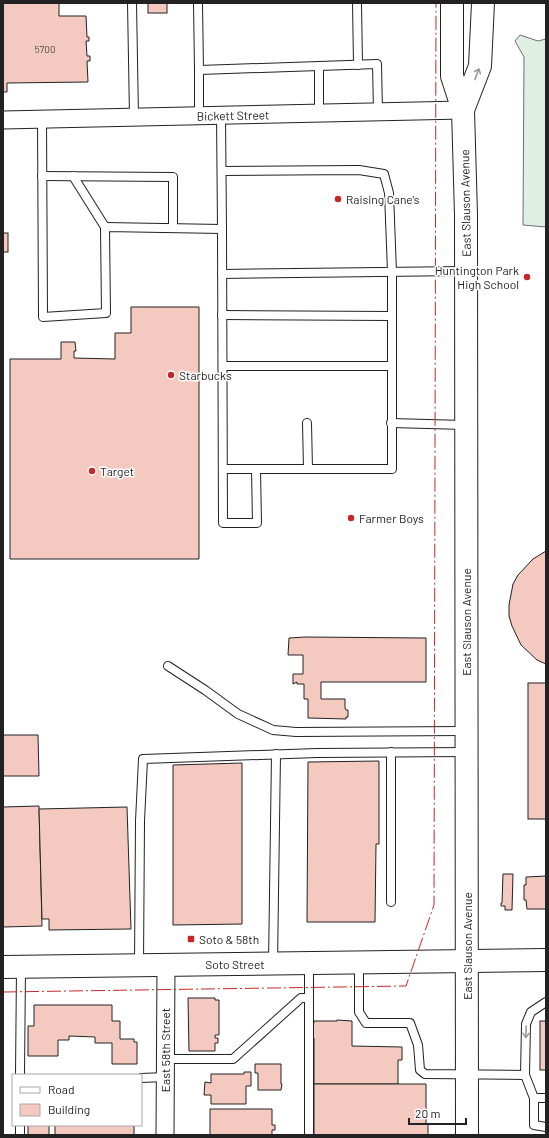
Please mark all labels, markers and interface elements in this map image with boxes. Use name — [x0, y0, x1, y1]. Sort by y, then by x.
house number: 5700 — [34, 43, 56, 55]
one-way arrow — [474, 68, 482, 80]
street label: Bickett Street — [196, 107, 270, 123]
street label: East Slauson Avenue — [457, 149, 473, 257]
place label: Raising Cane's — [346, 192, 420, 206]
marker: Raising Cane's — [333, 194, 343, 204]
place label: Huntington Park High School — [435, 263, 519, 291]
marker: Huntington Park High School — [522, 272, 532, 282]
place label: Starbucks — [179, 368, 232, 382]
marker: Starbucks — [166, 370, 176, 380]
place label: Target — [100, 464, 134, 478]
marker: Target — [87, 466, 97, 476]
place label: Farmer Boys — [359, 511, 424, 525]
marker: Farmer Boys — [346, 513, 356, 523]
street label: East Slauson Avenue — [459, 568, 473, 676]
street label: East Slauson Avenue — [460, 892, 474, 1000]
place label: Soto & 58th — [199, 932, 259, 946]
marker: Soto & 58th — [186, 934, 196, 944]
street label: Soto Street — [205, 957, 265, 971]
street label: East 58th Street — [158, 1008, 172, 1092]
one-way arrow — [522, 1025, 530, 1038]
legend — [12, 1074, 142, 1126]
text: Road — [48, 1082, 75, 1096]
scale bar — [409, 1100, 466, 1126]
text: Building — [48, 1102, 90, 1116]
text: 20 m — [415, 1106, 441, 1120]

